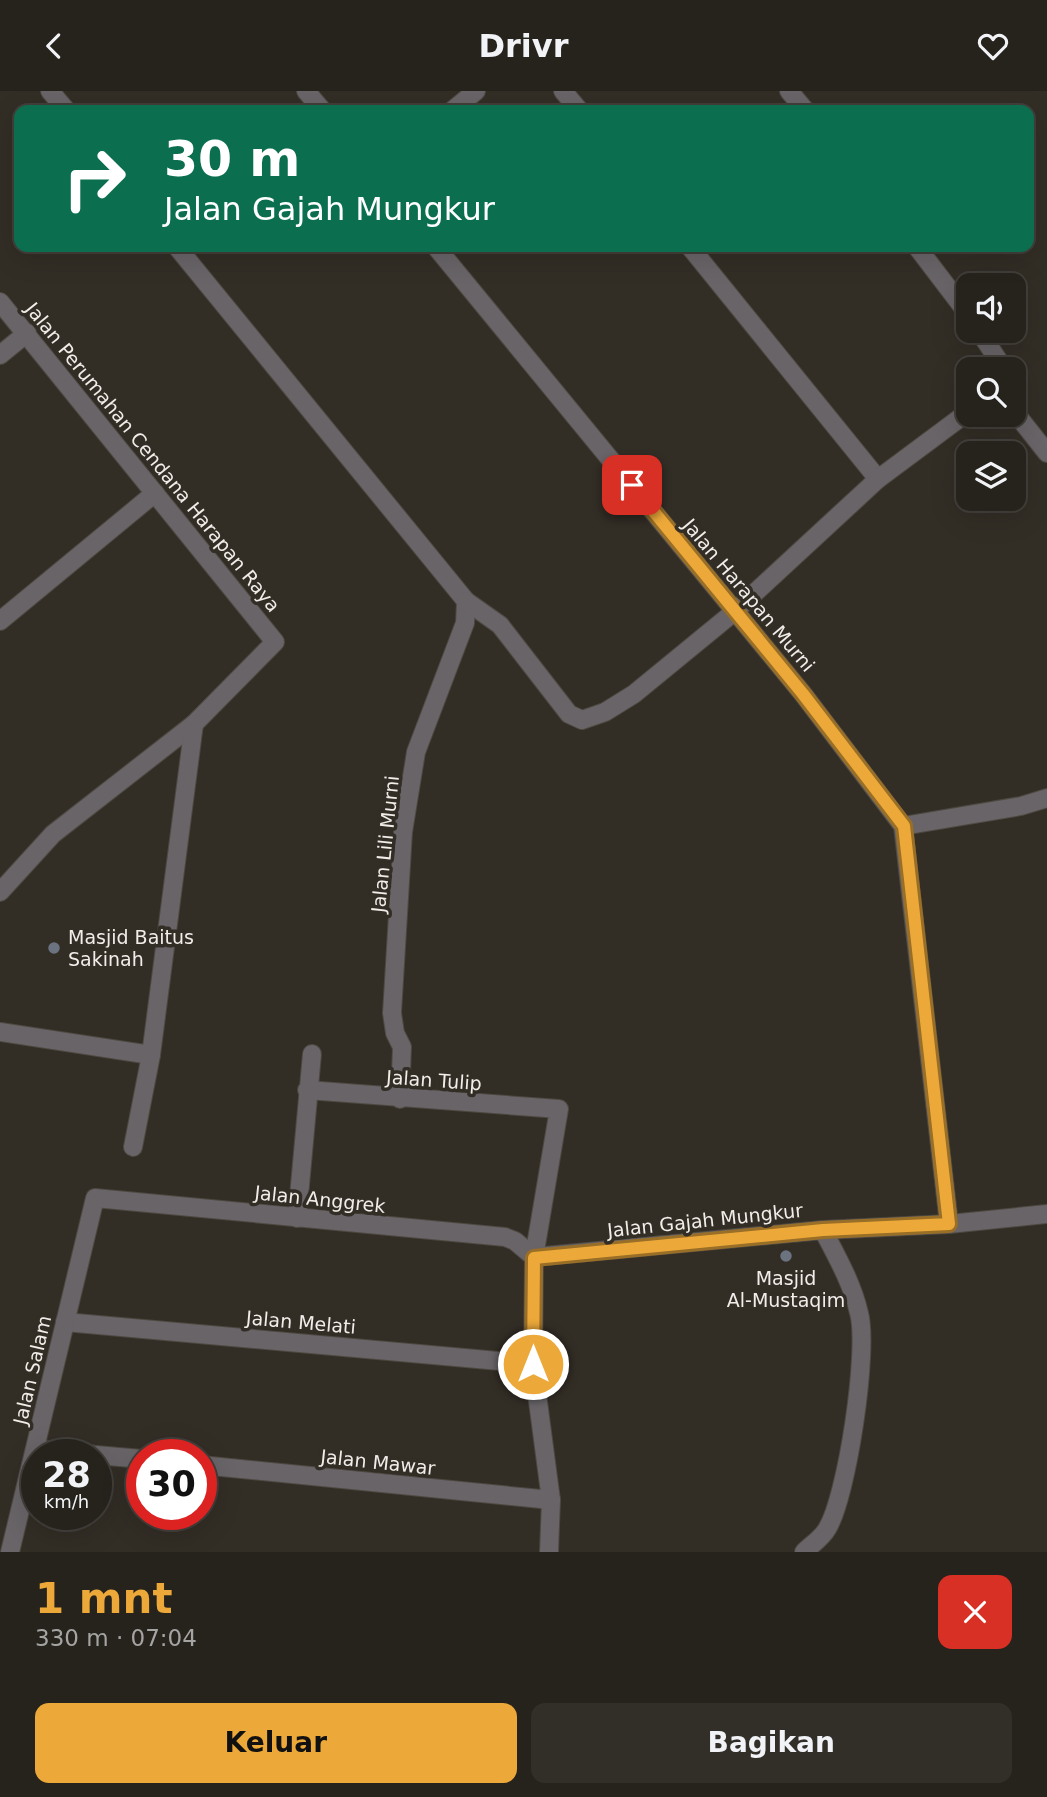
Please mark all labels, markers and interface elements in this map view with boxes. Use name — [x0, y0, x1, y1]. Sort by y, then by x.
icon: back — [35, 27, 73, 65]
text: Drivr — [479, 27, 568, 65]
icon: heart — [974, 27, 1012, 65]
text: 30 m — [164, 131, 300, 188]
icon: right — [49, 133, 140, 224]
text: Jalan Gajah Mungkur — [164, 190, 495, 228]
map controls — [956, 273, 1026, 511]
button: sound — [956, 273, 1026, 343]
street label: Jalan Perumahan Cendana Harapan Raya — [21, 297, 285, 616]
button: search — [956, 357, 1026, 427]
button: layers — [956, 441, 1026, 511]
pin — [602, 455, 662, 515]
icon: arrive — [613, 466, 651, 504]
street label: Jalan Harapan Murni — [678, 513, 819, 676]
street label: Jalan Lili Murni — [367, 774, 403, 915]
place label: Masjid Baitus Sakinah — [68, 926, 194, 970]
marker: Masjid Baitus Sakinah — [46, 940, 62, 956]
street label: Jalan Tulip — [385, 1066, 482, 1094]
street label: Jalan Anggrek — [252, 1181, 387, 1217]
street label: Jalan Gajah Mungkur — [605, 1199, 804, 1241]
marker: Masjid Al-Mustaqim — [778, 1248, 794, 1264]
place label: Masjid Al-Mustaqim — [727, 1267, 845, 1311]
street label: Jalan Melati — [244, 1306, 357, 1338]
street label: Jalan Salam — [9, 1313, 55, 1428]
position arrow — [496, 1327, 570, 1401]
speed limit sign: 30 — [126, 1439, 217, 1530]
street label: Jalan Mawar — [319, 1445, 437, 1479]
text: 28 — [42, 1455, 91, 1495]
text: km/h — [44, 1491, 89, 1512]
text: 1 mnt — [35, 1574, 173, 1623]
button: close — [938, 1575, 1012, 1649]
text: 330 m · 07:04 — [35, 1625, 197, 1651]
button: Keluar — [35, 1703, 517, 1783]
button: Bagikan — [531, 1703, 1012, 1783]

